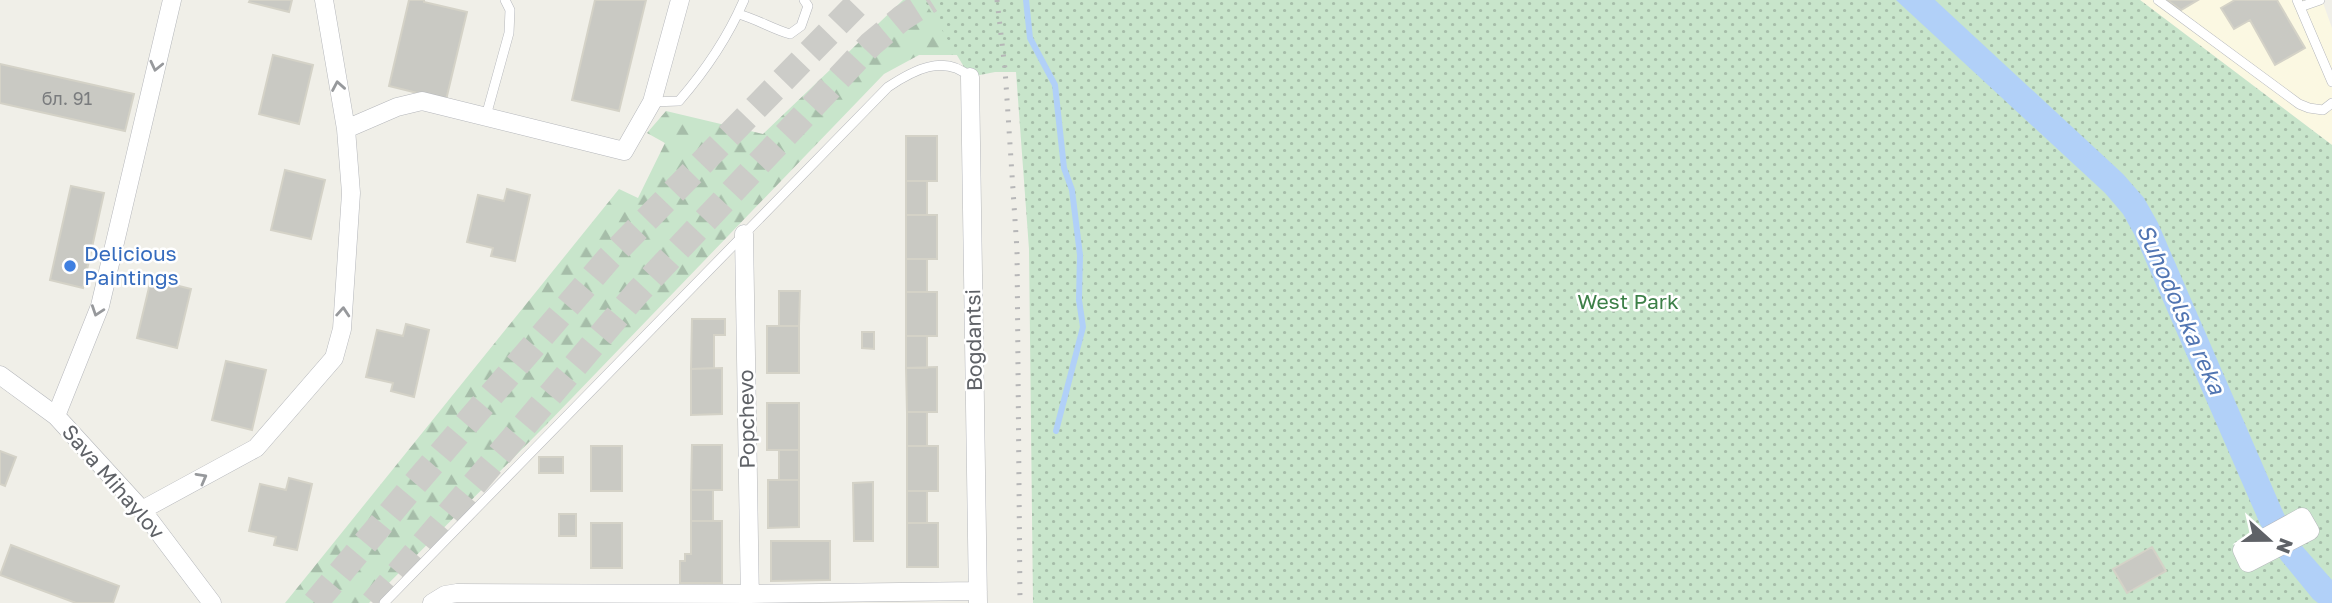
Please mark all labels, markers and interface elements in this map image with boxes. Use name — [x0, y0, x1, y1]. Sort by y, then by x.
one-way arrow — [150, 60, 164, 72]
one-way arrow — [331, 80, 346, 92]
house number: бл. 91 — [42, 87, 93, 109]
water label: Suhodolska reka — [2132, 219, 2232, 399]
place label: Delicious Paintings — [84, 240, 179, 290]
marker: Delicious Paintings — [62, 258, 78, 274]
park label: West Park — [1577, 288, 1679, 314]
street label: Bogdantsi — [959, 289, 987, 391]
one-way arrow — [91, 305, 105, 317]
one-way arrow — [335, 307, 350, 318]
street label: Popchevo — [732, 369, 760, 469]
street label: Sava Mihaylov — [57, 419, 171, 544]
one-way arrow — [195, 473, 207, 486]
north arrow — [2234, 505, 2304, 575]
text: N — [2272, 535, 2299, 557]

